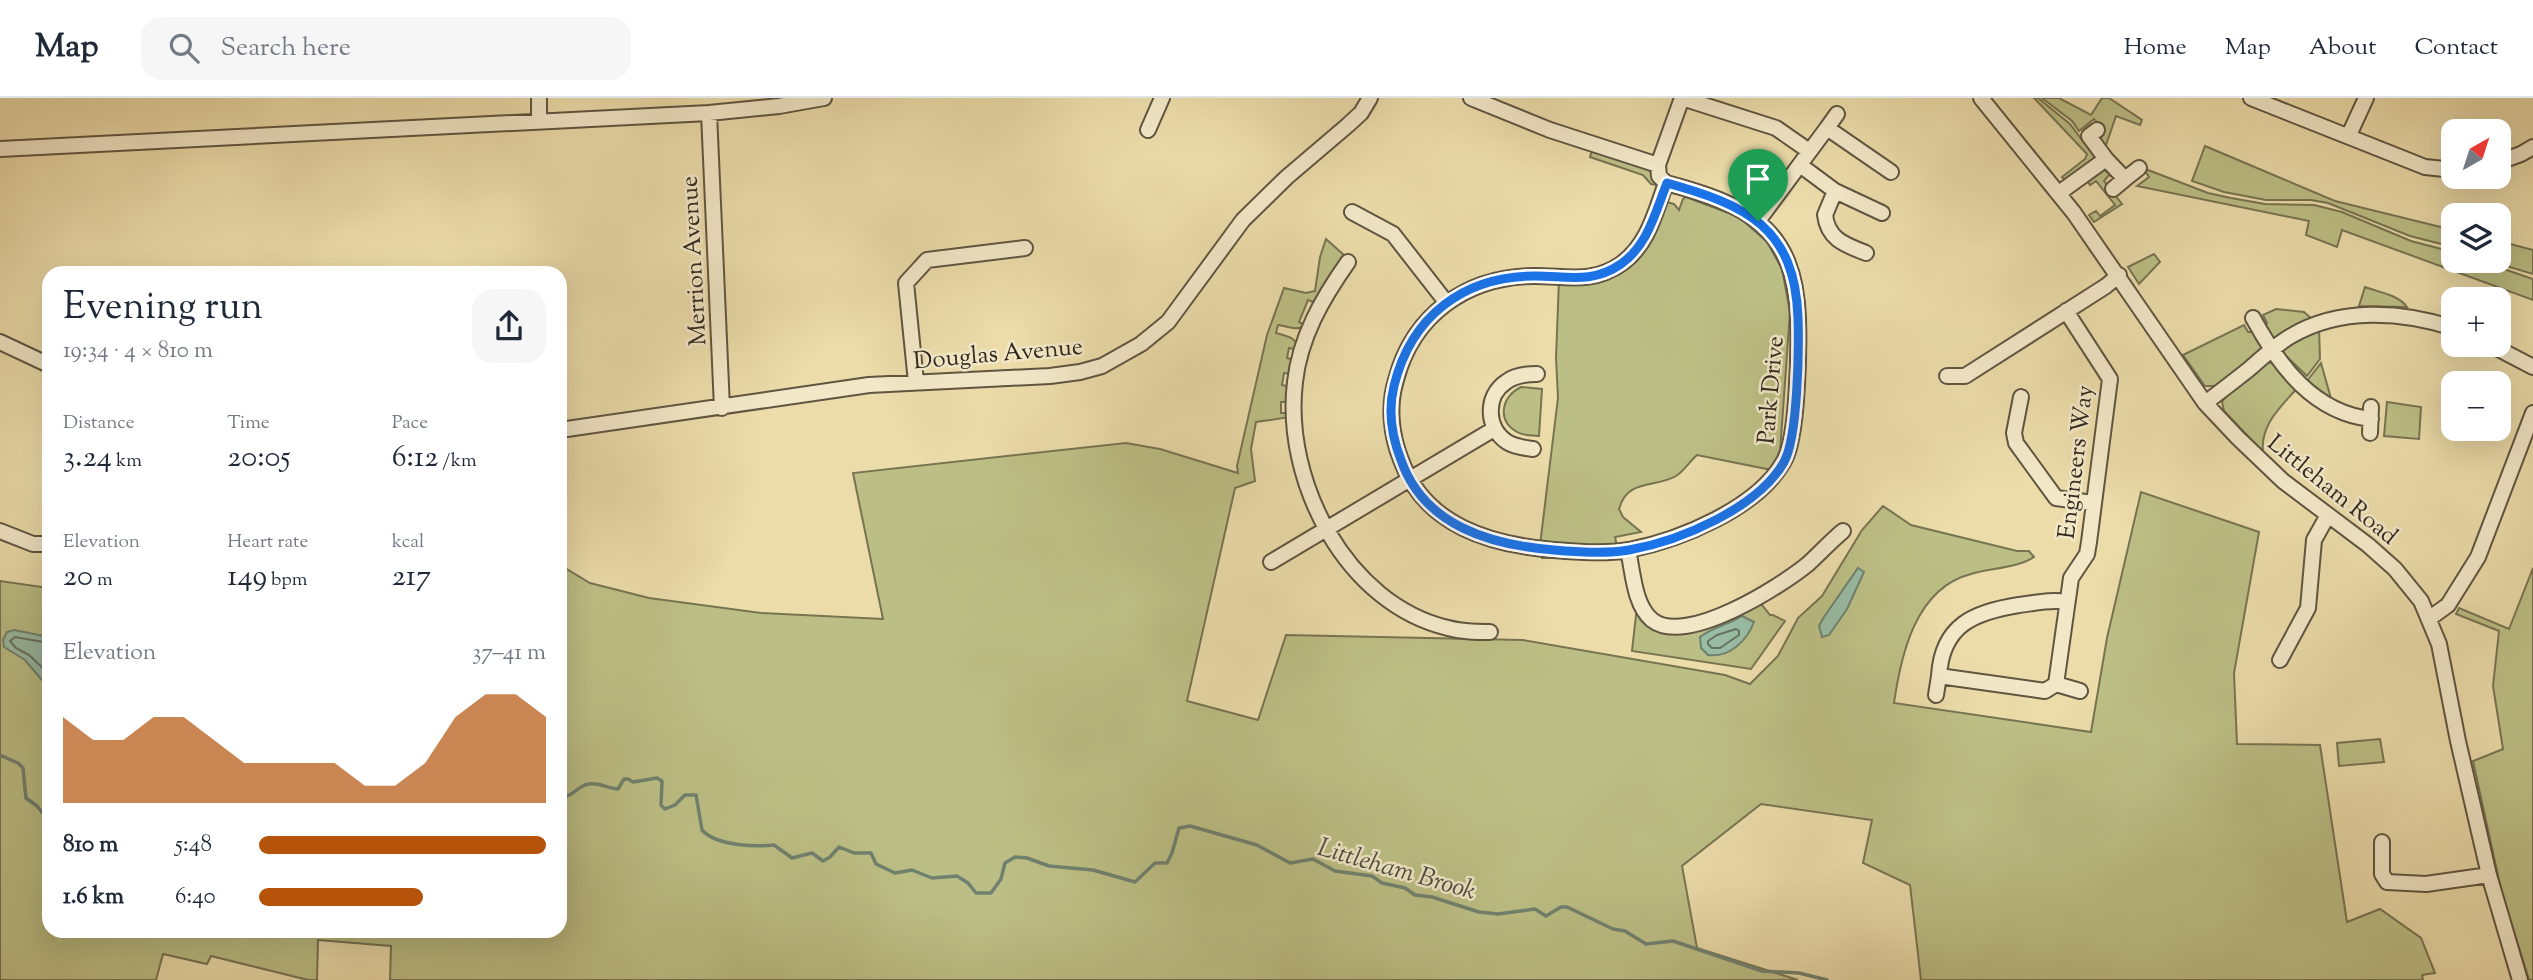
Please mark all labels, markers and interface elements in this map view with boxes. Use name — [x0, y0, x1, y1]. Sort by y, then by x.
search box — [141, 17, 631, 80]
text: Map — [35, 24, 99, 72]
icon: search — [165, 29, 203, 67]
text: Search here — [221, 30, 351, 67]
text: Home — [2124, 31, 2187, 65]
text: Map — [2225, 31, 2271, 65]
text: About — [2309, 31, 2376, 65]
text: Contact — [2414, 31, 2498, 65]
north arrow — [2441, 119, 2511, 189]
map controls — [2441, 119, 2511, 441]
pin — [1728, 149, 1788, 221]
icon: arrive — [1739, 160, 1777, 198]
street label: Merrion Avenue — [674, 175, 716, 347]
button: layers — [2441, 203, 2511, 273]
text: Evening run — [63, 282, 263, 336]
button: + — [2441, 287, 2511, 357]
button: share — [472, 289, 546, 363]
street label: Douglas Avenue — [912, 331, 1084, 379]
text: 19:34 · 4 × 810 m — [63, 335, 213, 368]
street label: Park Drive — [1750, 335, 1794, 446]
button: − — [2441, 371, 2511, 441]
street label: Engineers Way — [2051, 383, 2103, 541]
text: Distance — [63, 410, 135, 437]
text: Time — [227, 410, 270, 437]
text: Pace — [392, 410, 428, 437]
street label: Littleham Road — [2259, 427, 2405, 554]
text: 3.24 — [63, 437, 112, 480]
text: 20:05 — [227, 437, 291, 480]
text: 6:12 — [392, 437, 438, 480]
text: km — [112, 448, 142, 475]
text: /km — [438, 448, 477, 475]
text: Elevation — [63, 529, 140, 556]
text: Heart rate — [227, 529, 308, 556]
text: kcal — [392, 529, 424, 556]
text: 20 — [63, 556, 93, 599]
text: 149 — [227, 556, 267, 599]
text: 217 — [392, 556, 431, 599]
text: m — [93, 567, 113, 594]
text: bpm — [267, 567, 307, 594]
text: Elevation — [63, 637, 156, 670]
text: 37–41 m — [472, 637, 546, 670]
text: 810 m — [63, 829, 118, 862]
text: 5:48 — [175, 829, 212, 862]
water label: Littleham Brook — [1313, 830, 1480, 911]
text: 1.6 km — [63, 881, 124, 914]
text: 6:40 — [175, 881, 216, 914]

